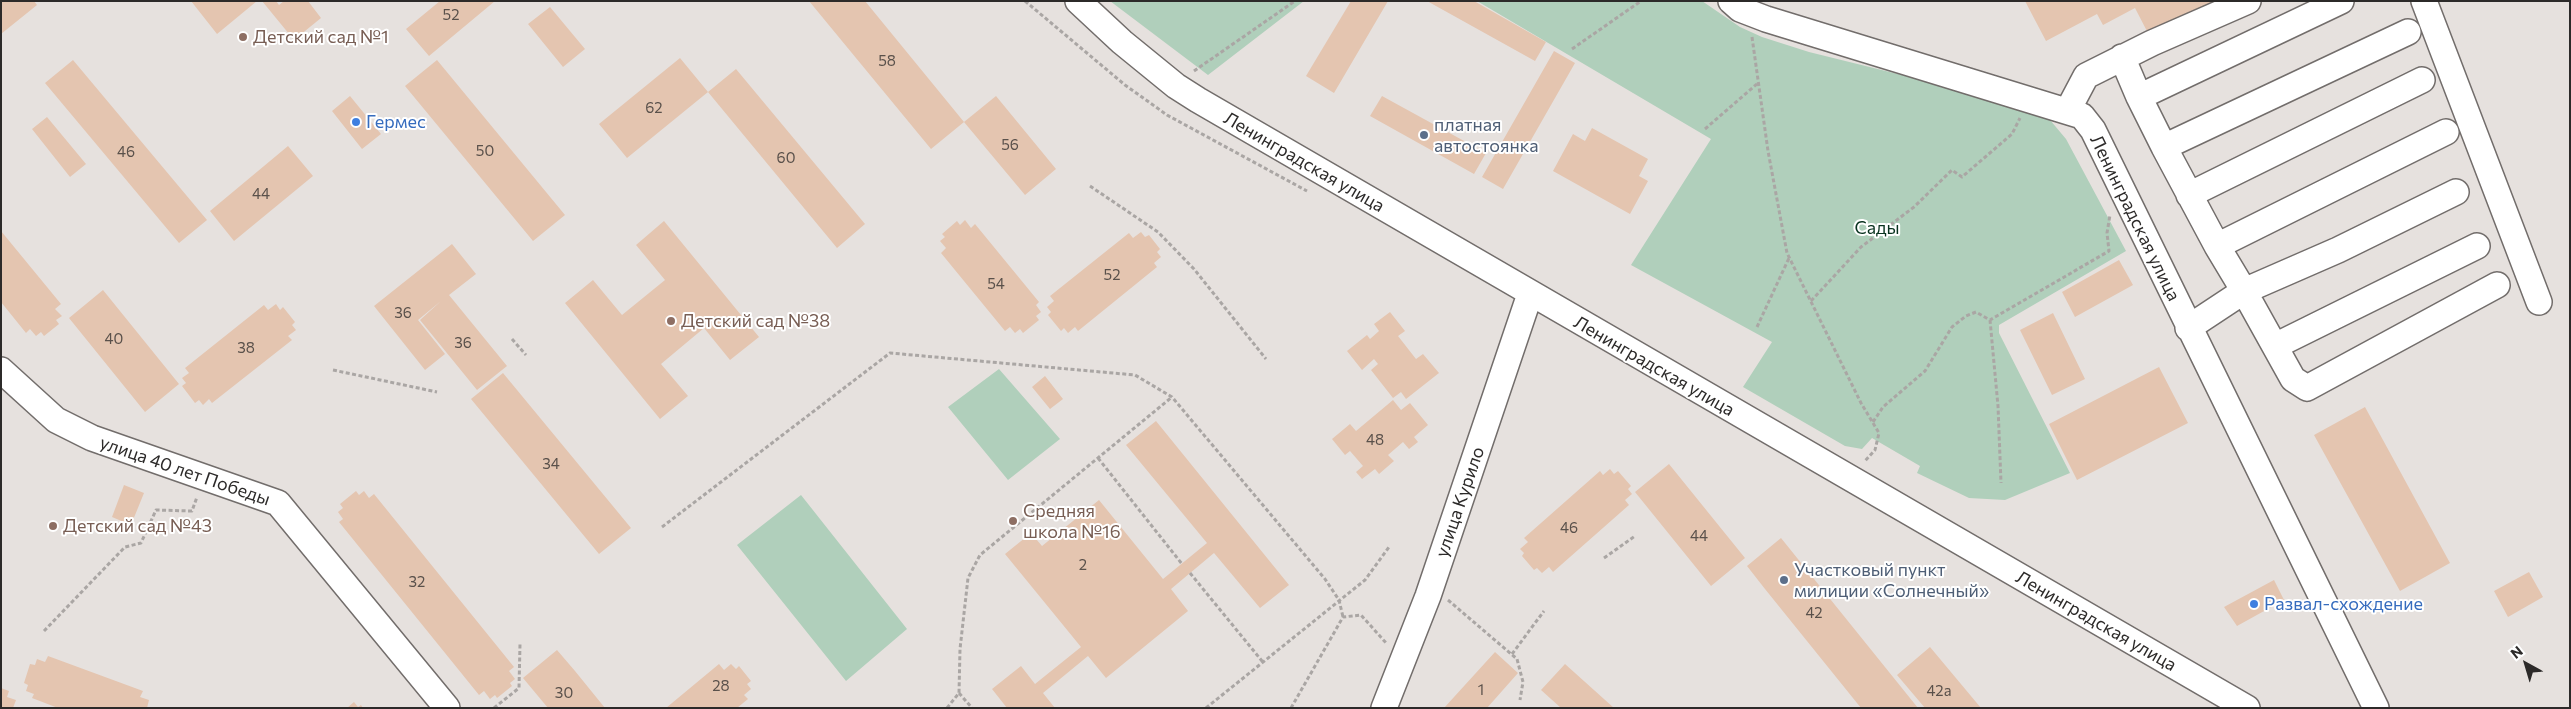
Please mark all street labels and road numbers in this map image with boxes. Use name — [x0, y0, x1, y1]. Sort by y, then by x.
street label: Ленинградская улица — [1220, 107, 1388, 217]
street label: Ленинградская улица — [2085, 131, 2185, 305]
street label: Ленинградская улица — [1570, 311, 1738, 421]
street label: улица 40 лет Победы — [97, 432, 273, 510]
street label: улица Курило — [1431, 444, 1489, 560]
street label: Ленинградская улица — [2012, 566, 2180, 676]

